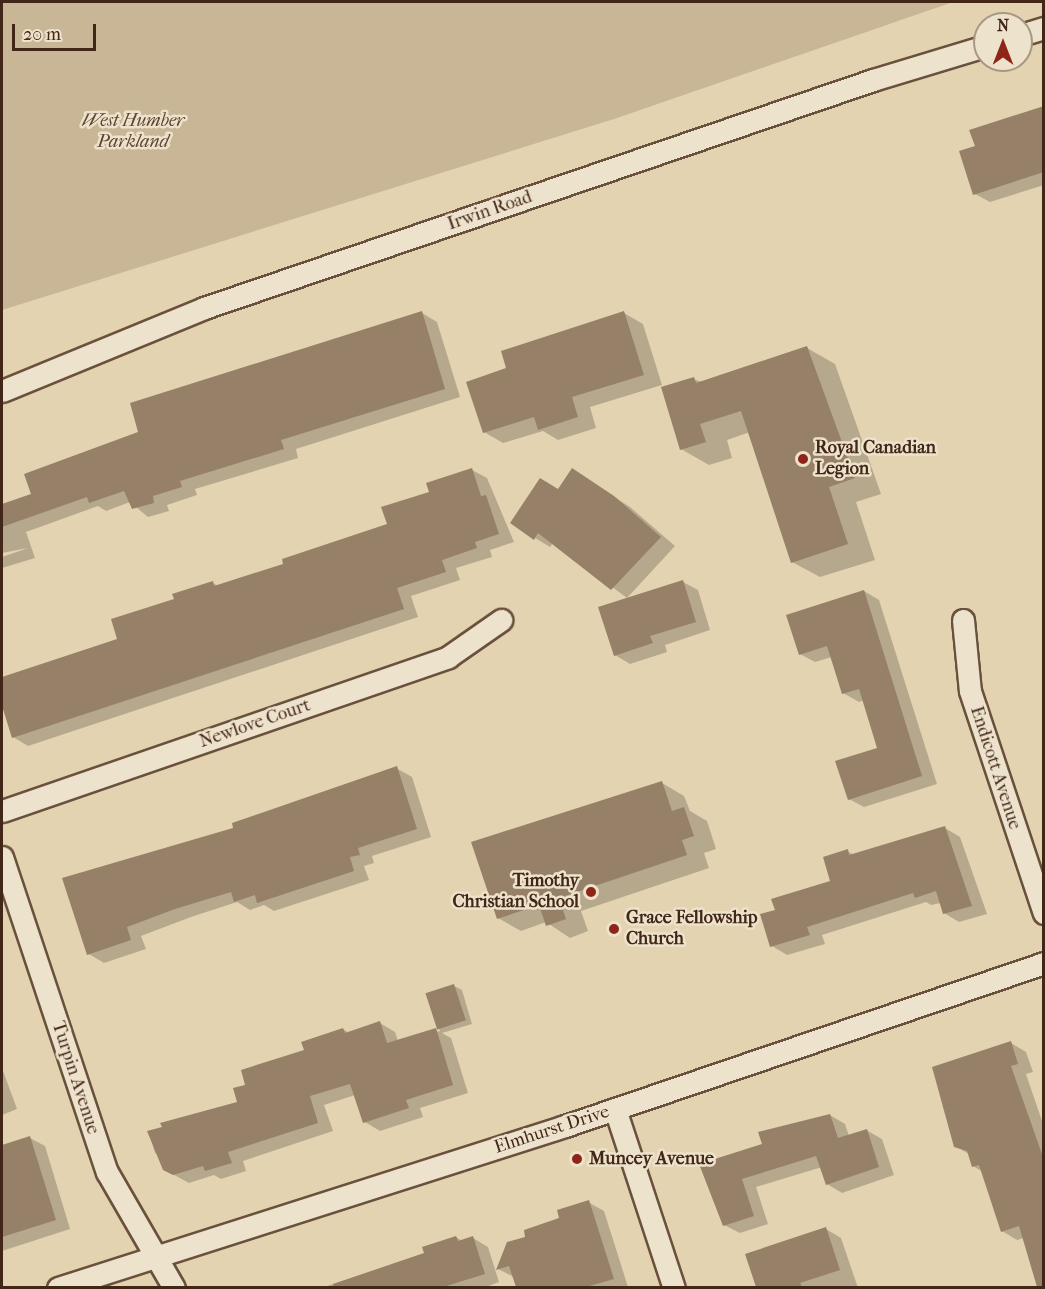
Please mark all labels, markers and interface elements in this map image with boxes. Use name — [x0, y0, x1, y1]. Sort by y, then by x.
scale bar — [15, 12, 99, 50]
north arrow — [973, 12, 1033, 72]
text: N — [997, 16, 1009, 35]
text: 20 m — [23, 24, 61, 45]
park label: West Humber Parkland — [82, 111, 184, 154]
street label: Irwin Road — [445, 186, 535, 236]
place label: Royal Canadian Legion — [815, 438, 936, 480]
marker: Royal Canadian Legion — [796, 452, 810, 466]
street label: Newlove Court — [197, 695, 313, 753]
street label: Endicott Avenue — [965, 704, 1025, 832]
place label: Timothy Christian School — [452, 871, 579, 914]
marker: Timothy Christian School — [584, 885, 598, 899]
place label: Grace Fellowship Church — [626, 908, 758, 950]
marker: Grace Fellowship Church — [607, 922, 621, 936]
street label: Turpin Avenue — [47, 1019, 103, 1137]
street label: Elmhurst Drive — [492, 1101, 612, 1159]
place label: Muncey Avenue — [589, 1148, 714, 1170]
marker: Muncey Avenue — [570, 1152, 584, 1166]

